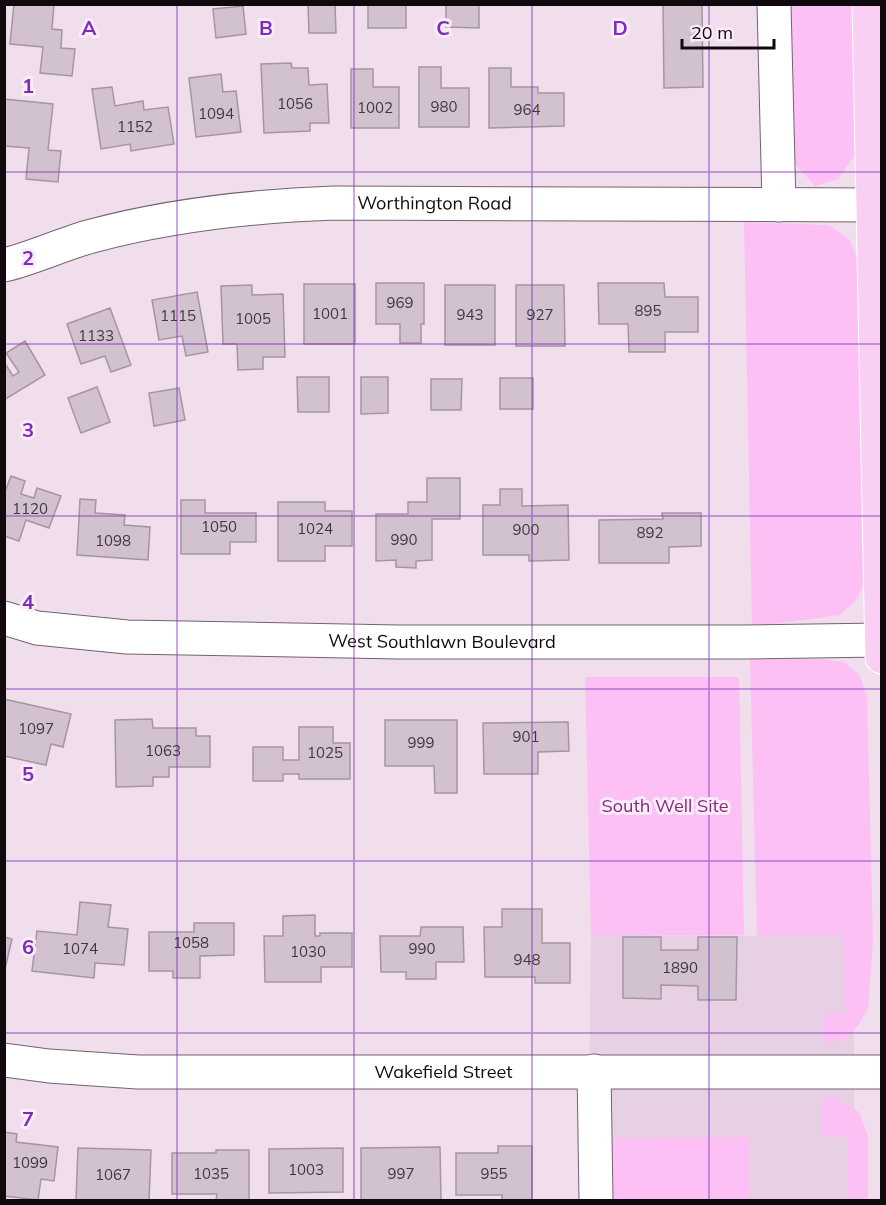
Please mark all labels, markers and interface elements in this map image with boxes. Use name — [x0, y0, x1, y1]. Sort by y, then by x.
scale bar — [682, 12, 774, 50]
text: A — [82, 15, 97, 40]
text: B — [259, 15, 273, 40]
text: C — [436, 15, 450, 40]
text: D — [612, 15, 628, 40]
text: 20 m — [691, 21, 733, 44]
text: 1 — [22, 73, 34, 98]
house number: 1056 — [277, 94, 313, 113]
house number: 980 — [430, 97, 458, 116]
house number: 1002 — [357, 98, 393, 117]
house number: 964 — [513, 100, 541, 119]
house number: 1094 — [198, 104, 234, 123]
house number: 1152 — [117, 117, 153, 136]
street label: Worthington Road — [357, 191, 512, 215]
text: 2 — [22, 245, 34, 270]
house number: 969 — [386, 293, 414, 312]
house number: 895 — [634, 301, 662, 320]
house number: 1001 — [312, 304, 348, 323]
house number: 943 — [456, 305, 484, 324]
house number: 927 — [526, 305, 554, 324]
house number: 1115 — [160, 306, 196, 325]
house number: 1005 — [235, 309, 271, 328]
house number: 1133 — [78, 326, 114, 345]
text: 3 — [22, 417, 34, 442]
house number: 1120 — [12, 499, 48, 518]
house number: 1050 — [201, 517, 237, 536]
house number: 1024 — [297, 519, 333, 538]
house number: 900 — [512, 520, 540, 539]
house number: 892 — [636, 523, 664, 542]
house number: 990 — [390, 530, 418, 549]
house number: 1098 — [95, 531, 131, 550]
text: 4 — [22, 589, 34, 614]
street label: West Southlawn Boulevard — [328, 629, 556, 653]
house number: 1097 — [18, 719, 54, 738]
house number: 901 — [512, 727, 540, 746]
house number: 999 — [407, 733, 435, 752]
house number: 1063 — [145, 741, 181, 760]
house number: 1025 — [307, 743, 343, 762]
text: 5 — [22, 761, 34, 786]
park label: South Well Site — [602, 794, 728, 817]
house number: 1058 — [173, 933, 209, 952]
text: 6 — [22, 934, 34, 959]
house number: 1074 — [62, 939, 98, 958]
house number: 990 — [408, 939, 436, 958]
house number: 1030 — [290, 942, 326, 961]
house number: 948 — [513, 950, 541, 969]
house number: 1890 — [662, 958, 698, 977]
street label: Wakefield Street — [374, 1060, 513, 1083]
text: 7 — [22, 1106, 34, 1131]
house number: 1099 — [12, 1153, 48, 1172]
house number: 1003 — [288, 1160, 324, 1179]
house number: 1035 — [193, 1164, 229, 1183]
house number: 997 — [387, 1164, 415, 1183]
house number: 955 — [480, 1164, 508, 1183]
house number: 1067 — [95, 1165, 131, 1184]

